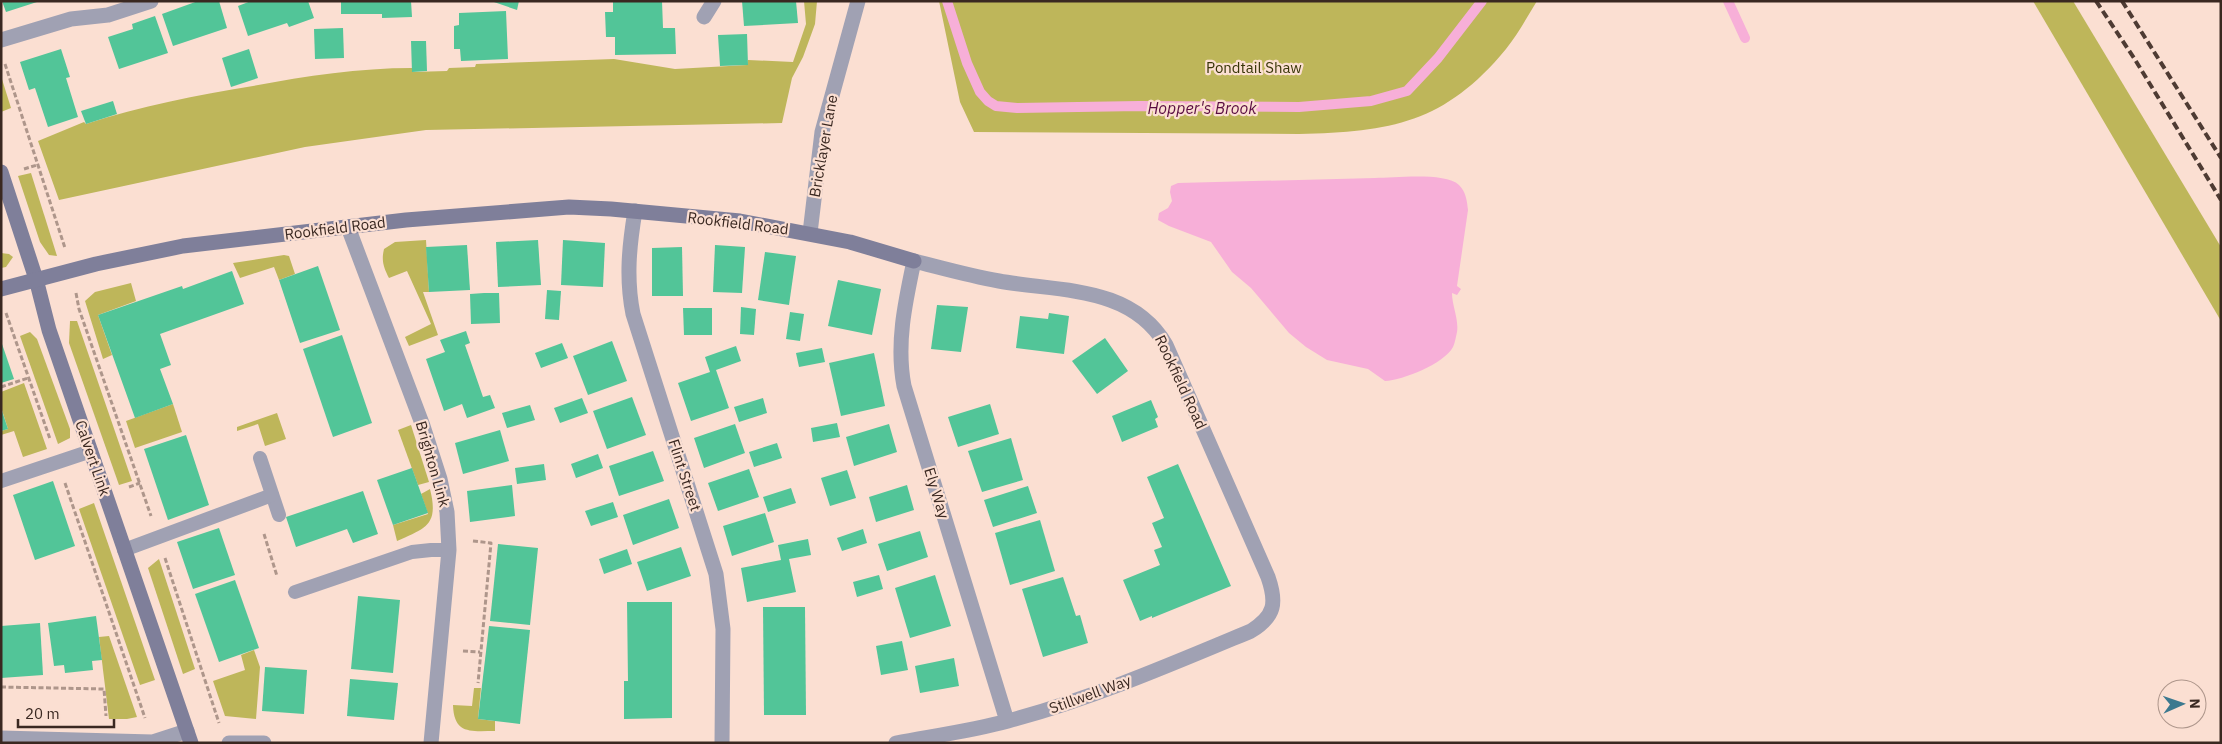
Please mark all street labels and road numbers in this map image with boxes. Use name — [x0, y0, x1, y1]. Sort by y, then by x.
street label: Bricklayer Lane — [805, 93, 841, 199]
street label: Rookfield Road — [686, 207, 790, 239]
street label: Rookfield Road — [283, 212, 387, 244]
street label: Rookfield Road — [1151, 332, 1211, 432]
street label: Calvert Link — [71, 418, 115, 498]
street label: Brighton Link — [412, 419, 454, 509]
street label: Flint Street — [664, 437, 706, 513]
street label: Ely Way — [920, 465, 954, 521]
street label: Stillwell Way — [1046, 670, 1134, 718]

